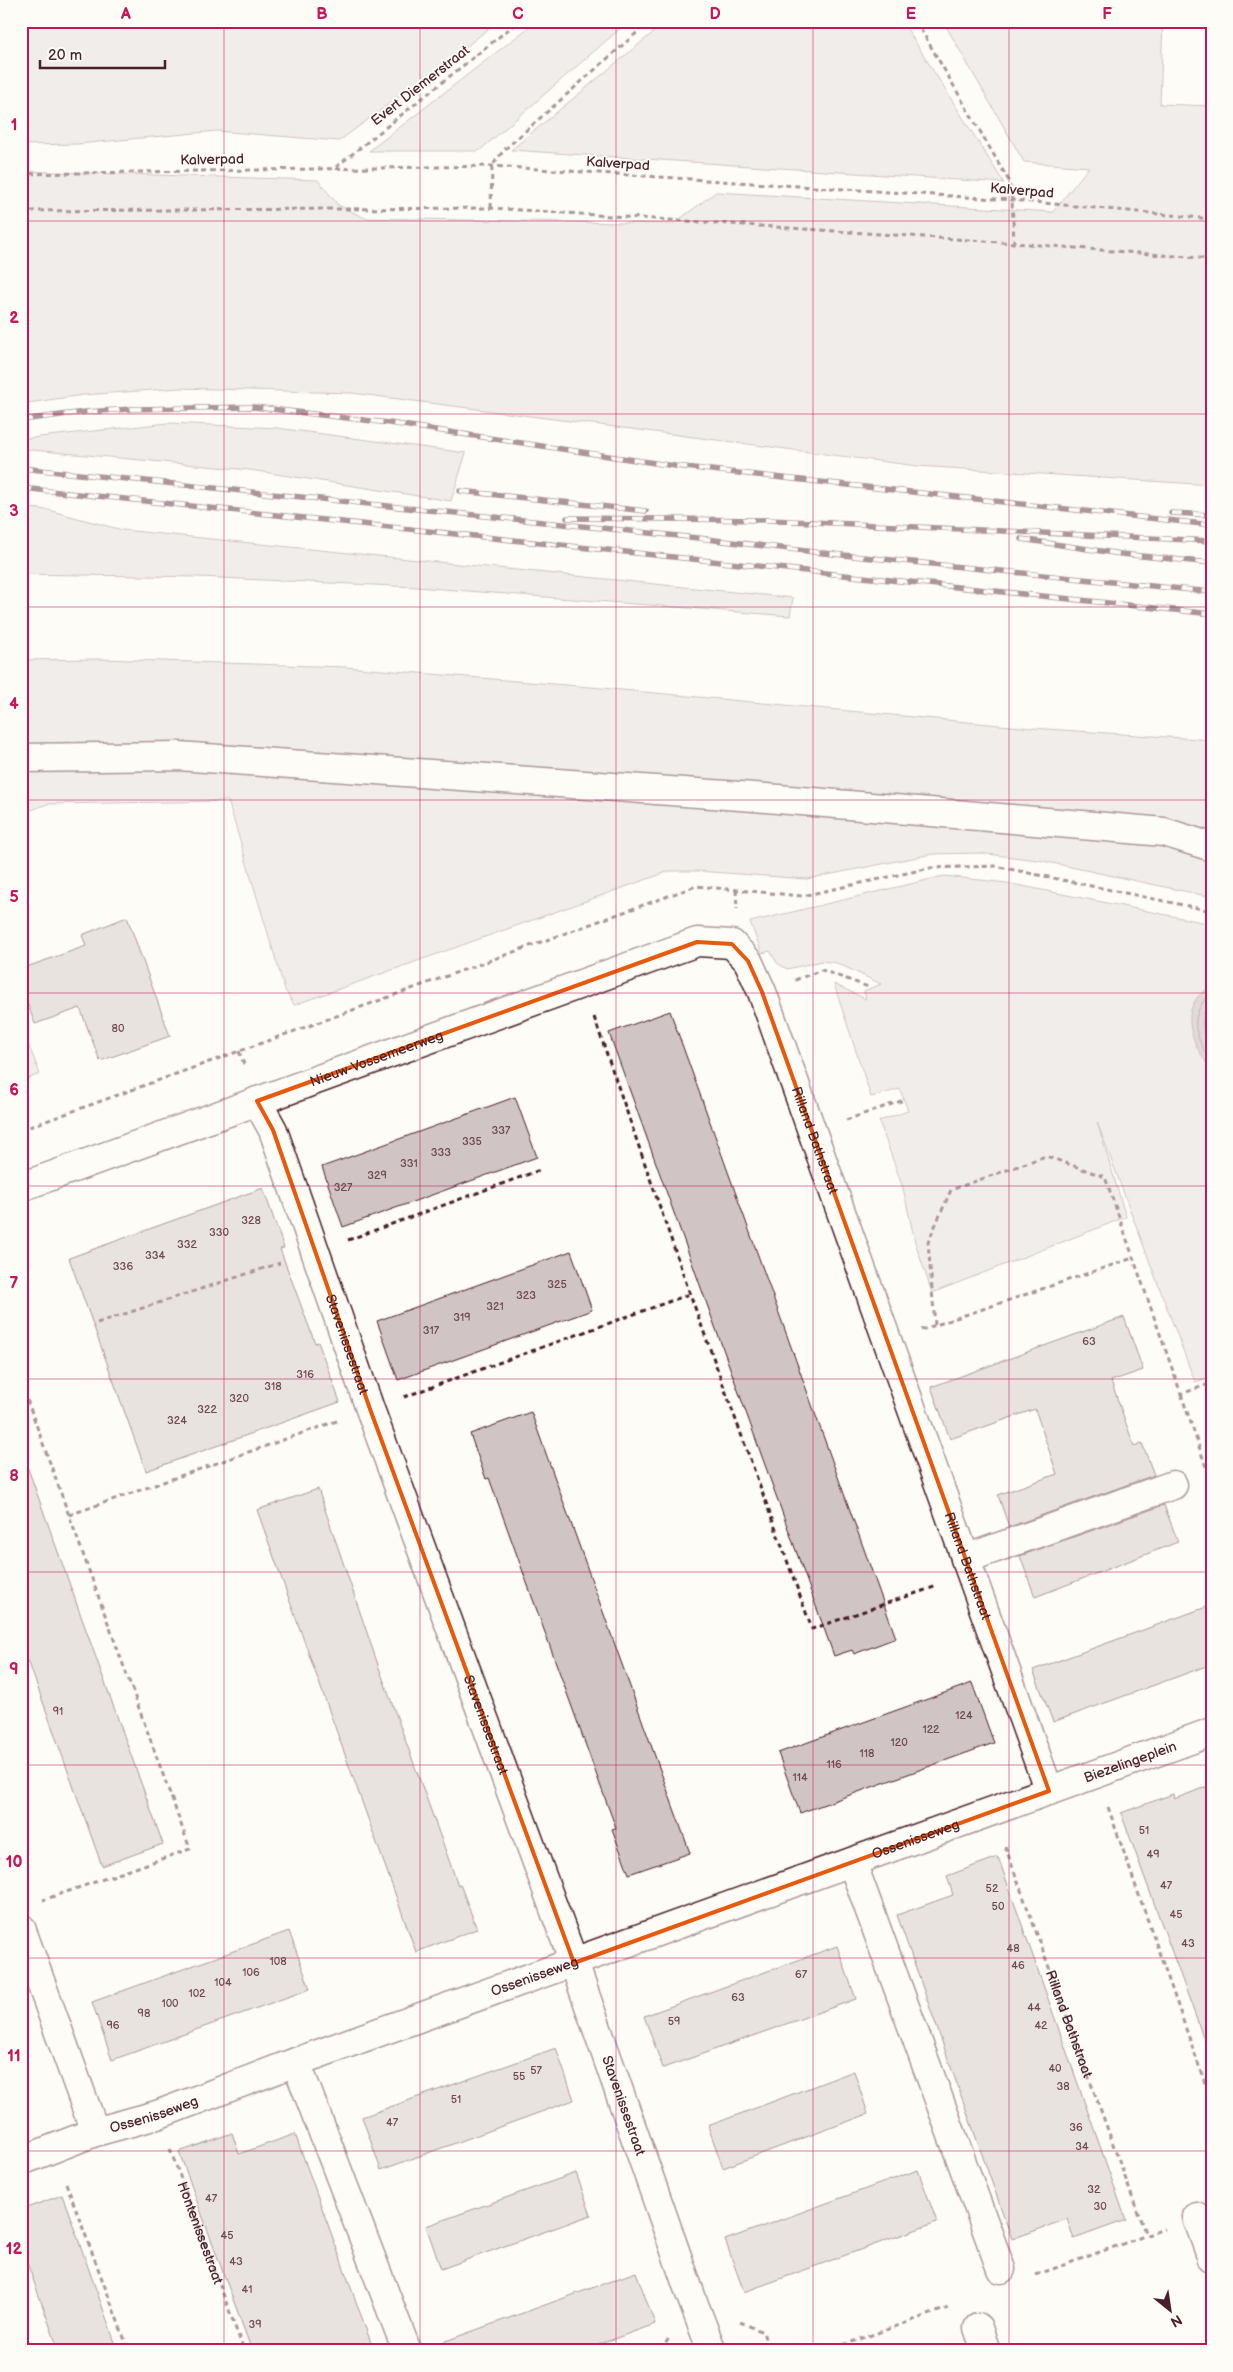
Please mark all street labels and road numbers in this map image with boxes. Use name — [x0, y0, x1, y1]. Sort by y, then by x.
street label: Evert Diemerstraat — [368, 41, 473, 129]
street label: Kalverpad — [180, 150, 244, 169]
street label: Kalverpad — [585, 153, 650, 174]
street label: Kalverpad — [989, 179, 1055, 202]
street label: Nieuw-Vossemeerweg — [308, 1027, 445, 1091]
street label: Rilland Bathstraat — [788, 1084, 842, 1197]
street label: Stavenissestraat — [322, 1292, 372, 1397]
street label: Rilland Bathstraat — [941, 1510, 995, 1622]
street label: Stavenissestraat — [460, 1673, 512, 1778]
street label: Biezelingeplein — [1081, 1737, 1179, 1787]
street label: Ossenisseweg — [870, 1816, 962, 1863]
street label: Ossenisseweg — [489, 1953, 581, 2000]
street label: Rilland Bathstraat — [1042, 1968, 1096, 2080]
street label: Stavenissestraat — [598, 2054, 649, 2159]
street label: Ossenisseweg — [108, 2092, 201, 2137]
street label: Hontenissestraat — [174, 2179, 227, 2287]

